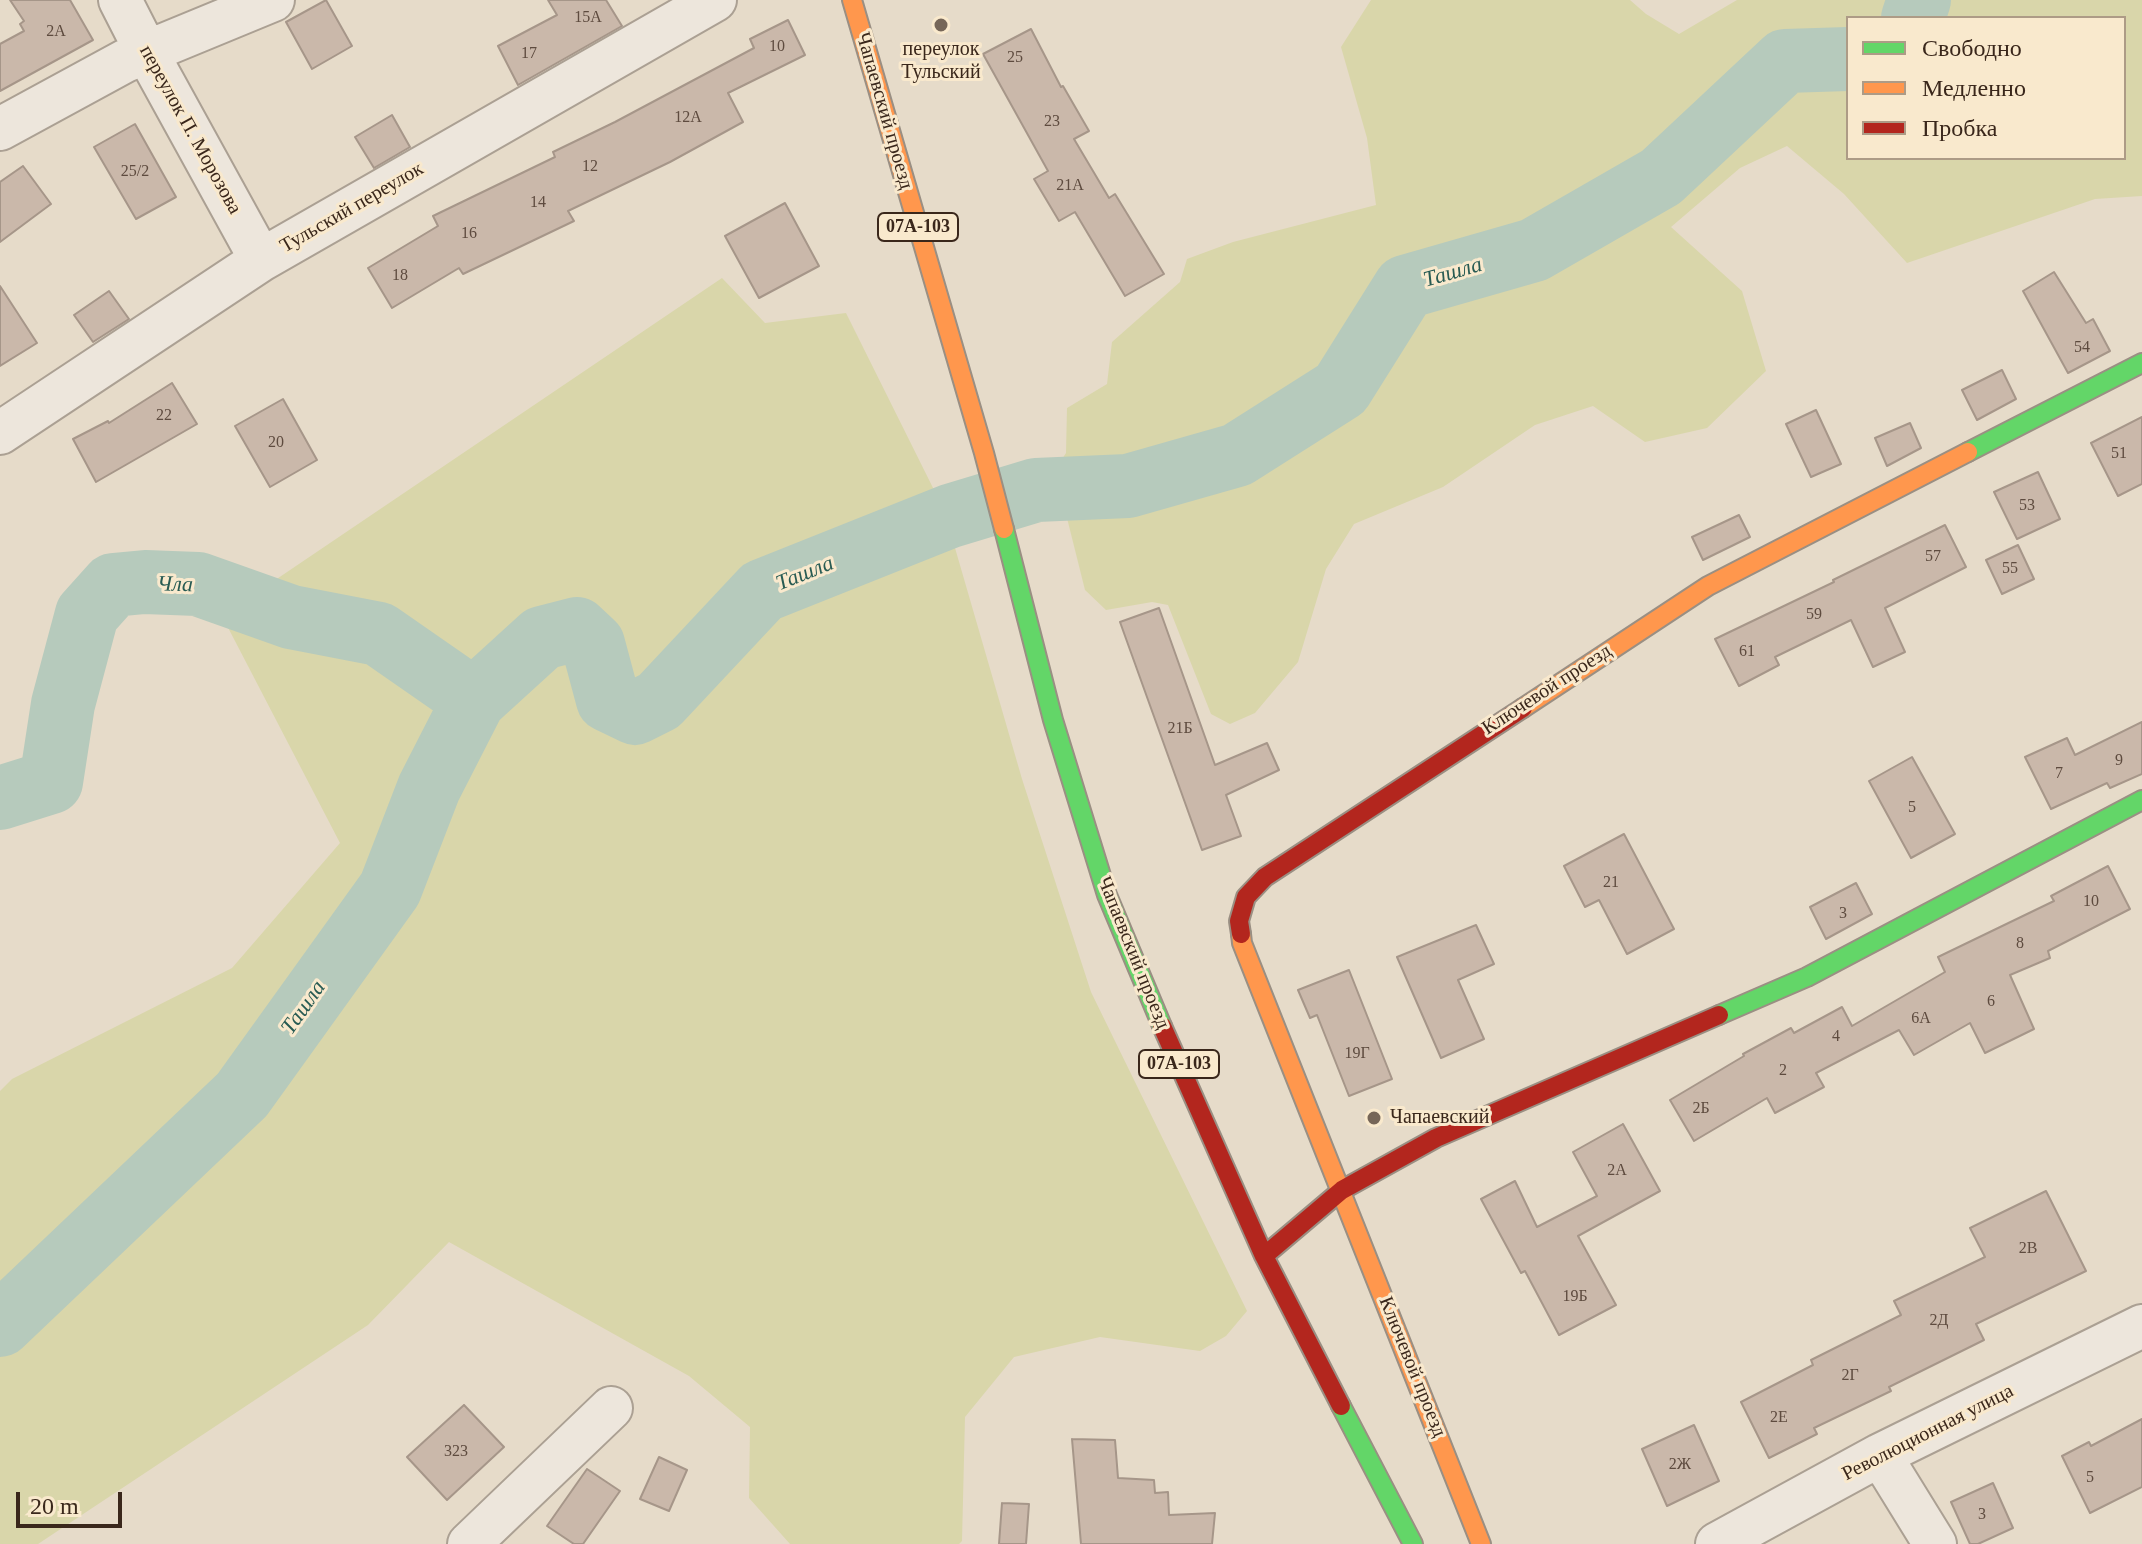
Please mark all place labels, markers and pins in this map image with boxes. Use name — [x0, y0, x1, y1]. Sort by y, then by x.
marker: переулок Тульский — [932, 16, 950, 34]
place label: переулок Тульский — [901, 38, 981, 85]
place label: Чапаевский — [1390, 1106, 1489, 1130]
marker: Чапаевский — [1365, 1109, 1383, 1127]

